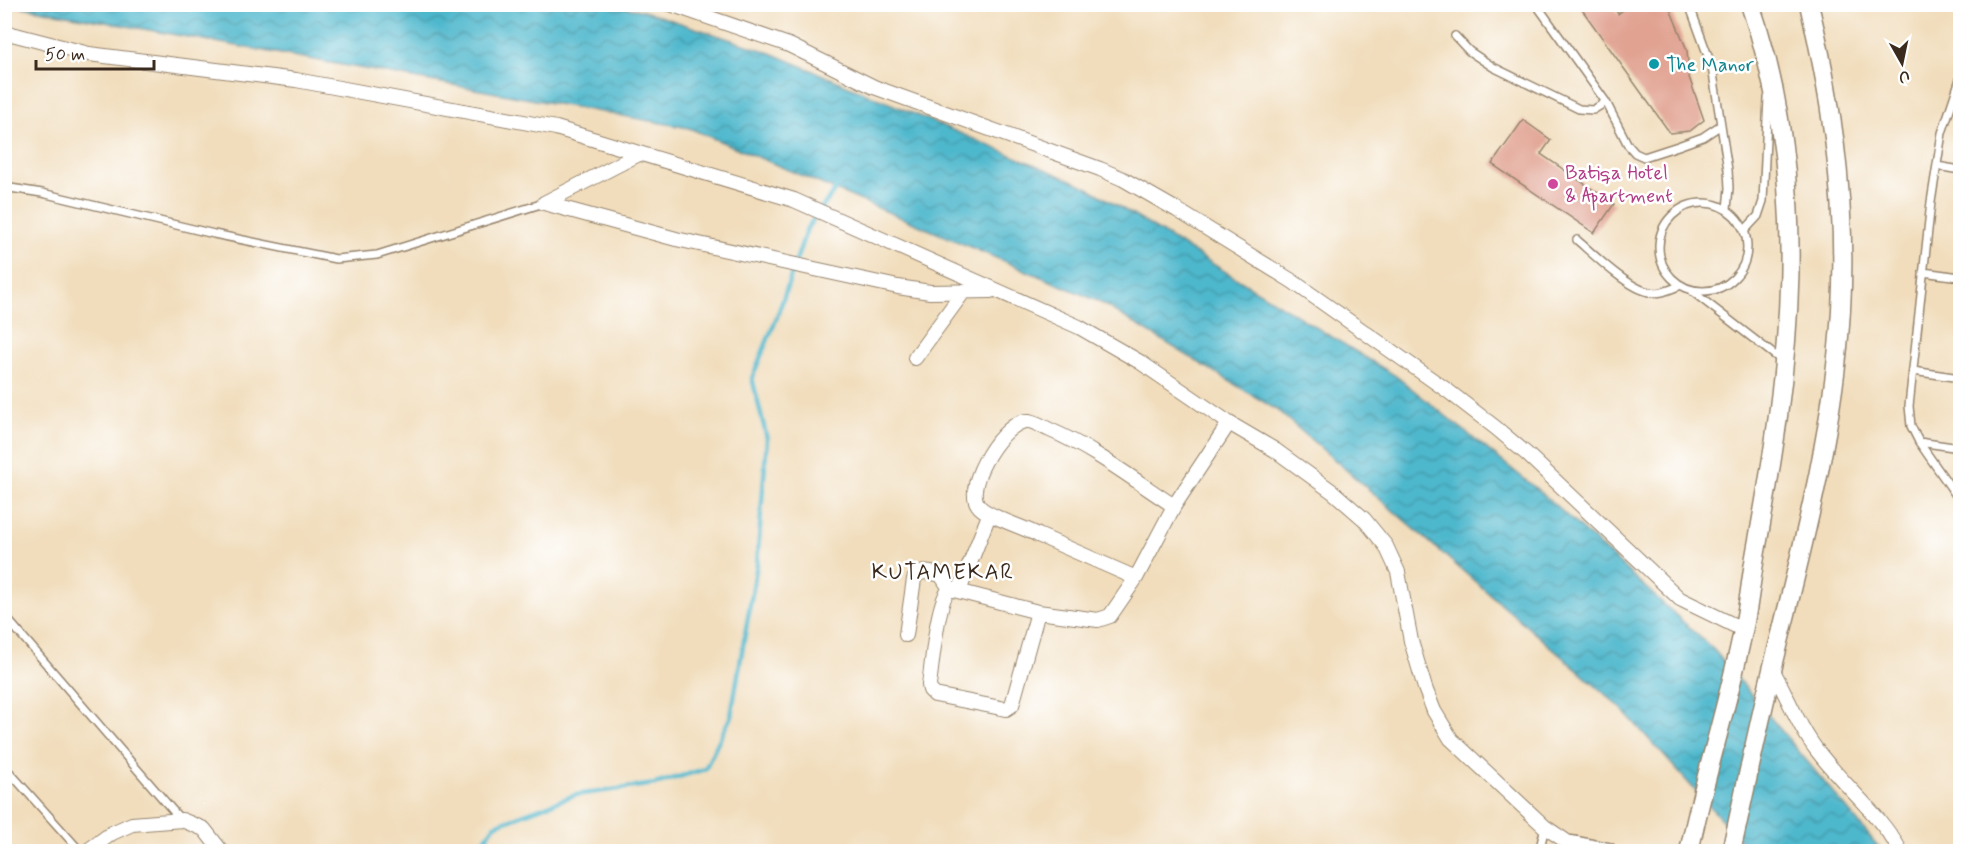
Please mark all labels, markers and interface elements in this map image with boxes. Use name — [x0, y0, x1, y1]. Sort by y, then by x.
scale bar — [36, 33, 154, 71]
north arrow — [1872, 33, 1932, 93]
text: 50 m — [45, 43, 85, 67]
place label: The Manor — [1666, 52, 1754, 79]
marker: The Manor — [1647, 57, 1661, 71]
text: U — [1897, 65, 1911, 88]
place label: Batiqa Hotel & Apartment — [1565, 160, 1673, 211]
marker: Batiqa Hotel & Apartment — [1546, 177, 1560, 191]
district label: KUTAMEKAR — [871, 559, 1015, 587]

